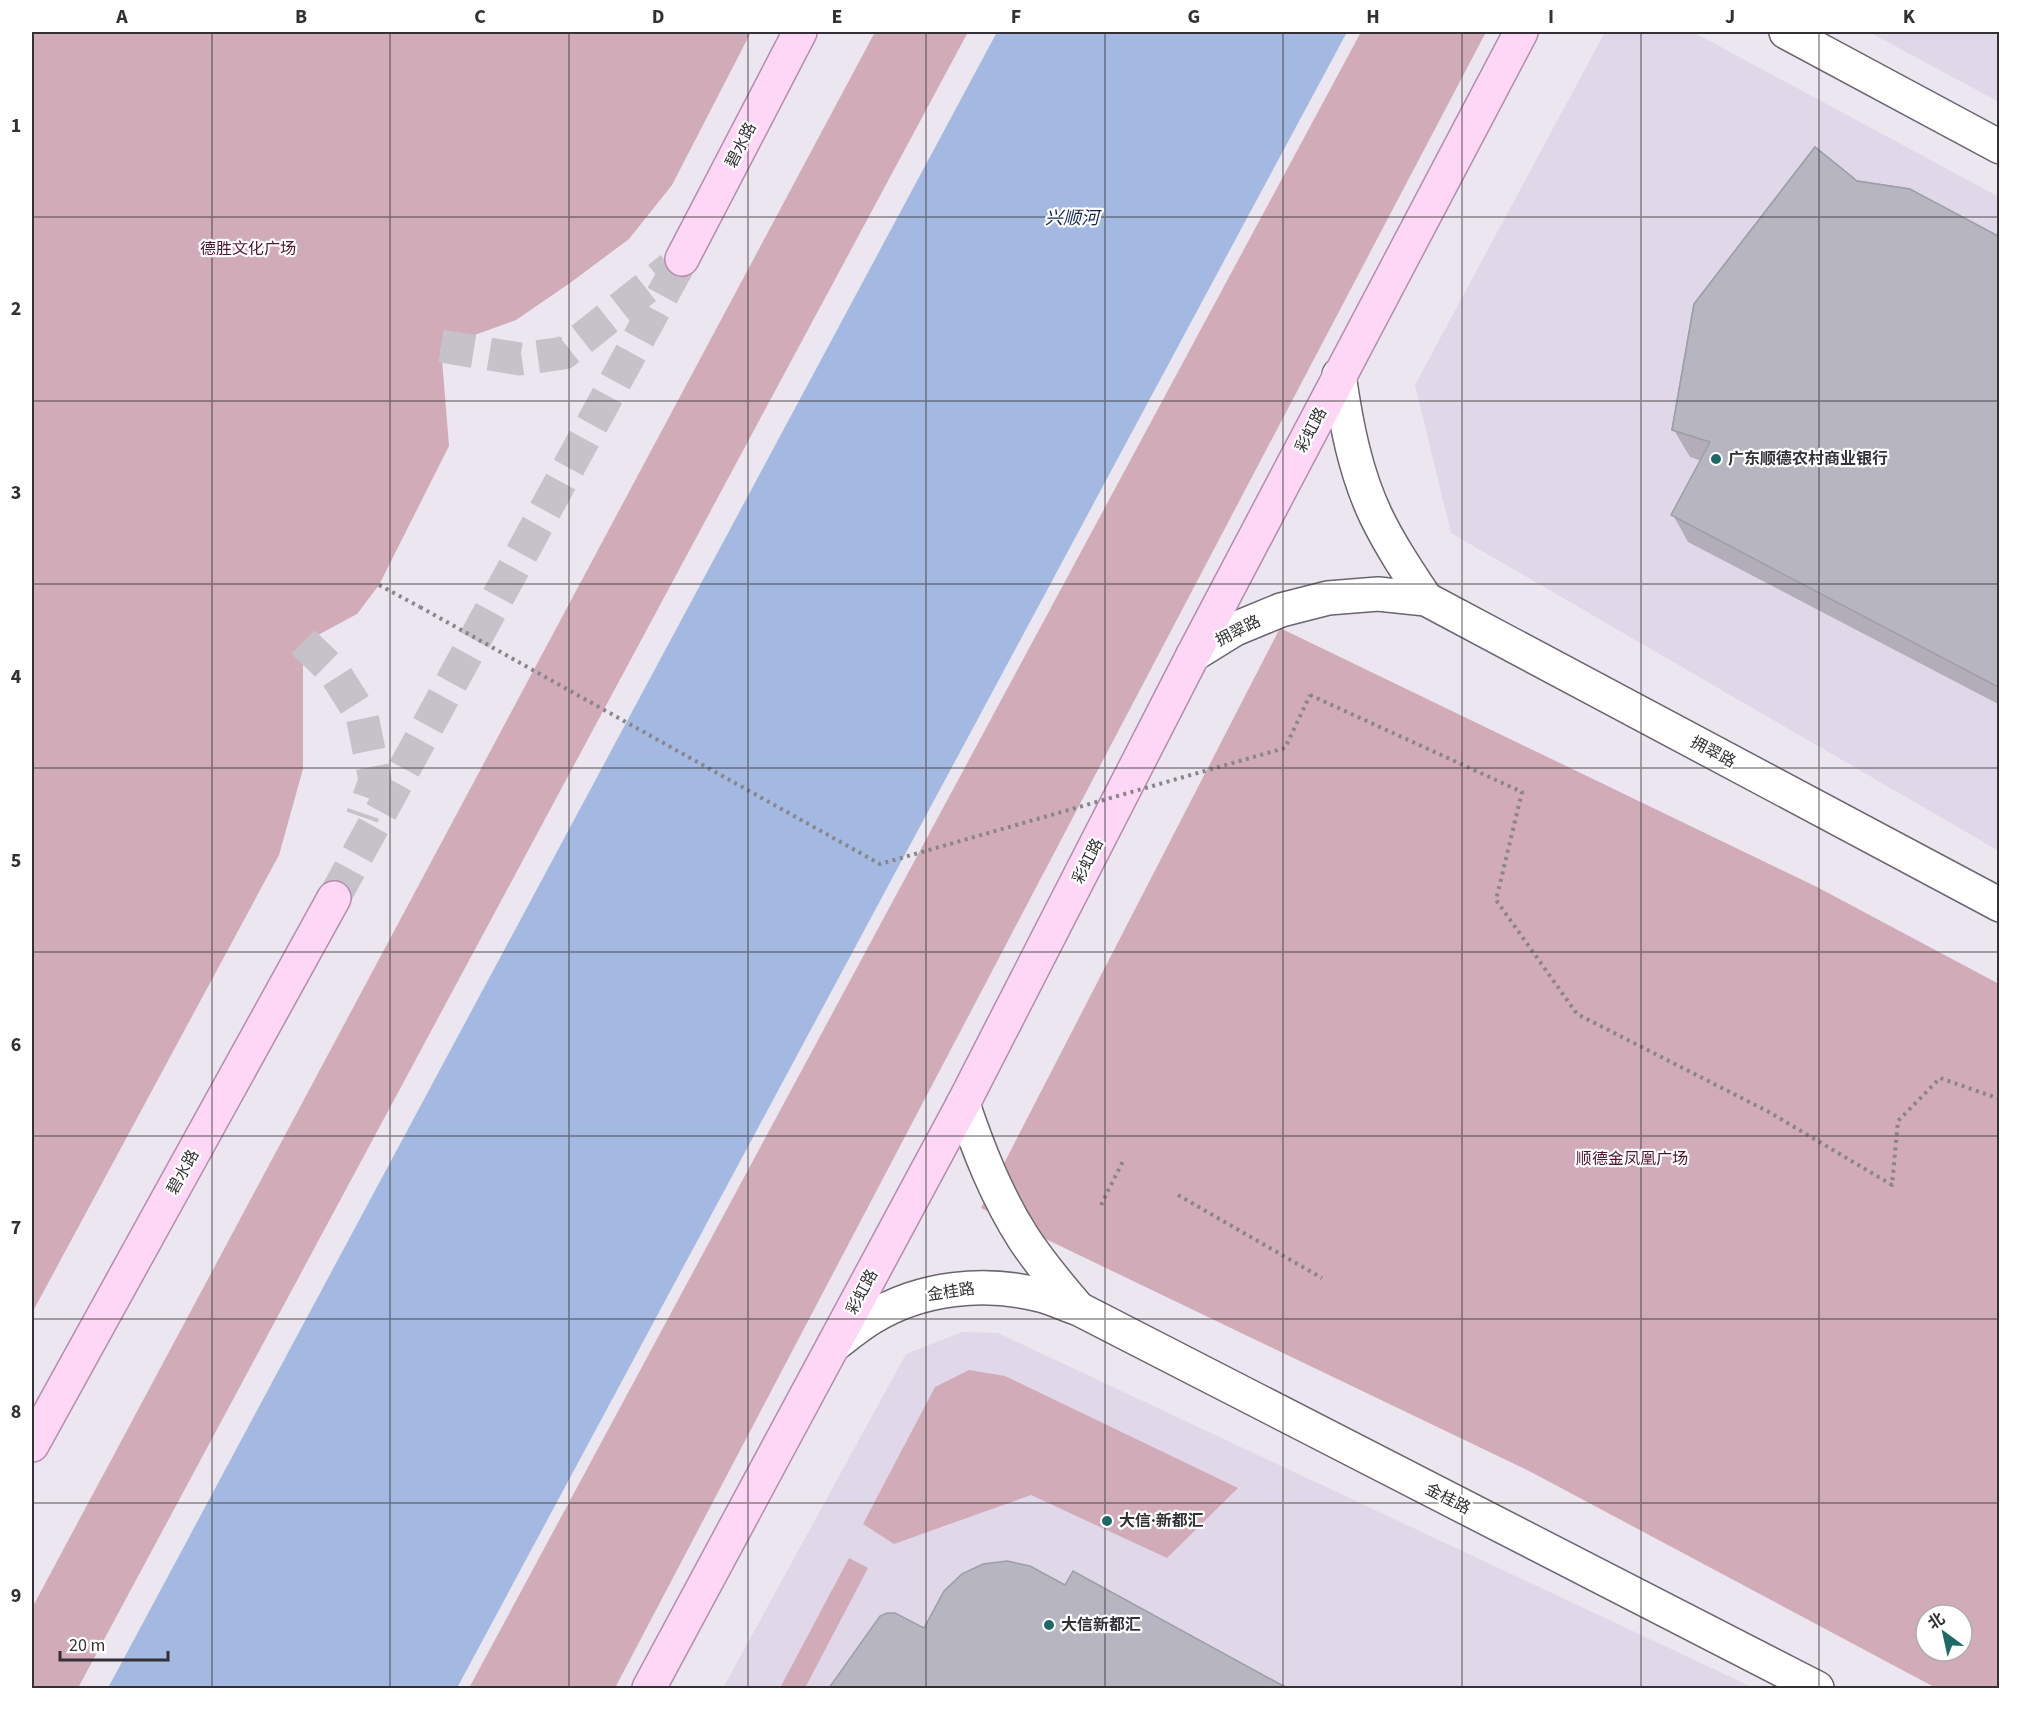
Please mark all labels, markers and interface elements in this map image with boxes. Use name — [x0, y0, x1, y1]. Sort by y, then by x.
text: A — [115, 3, 128, 31]
text: B — [295, 3, 307, 31]
text: C — [474, 3, 486, 31]
text: D — [652, 3, 664, 31]
text: E — [832, 3, 842, 31]
text: F — [1011, 3, 1021, 31]
text: G — [1188, 3, 1200, 31]
text: H — [1366, 3, 1380, 31]
text: I — [1548, 3, 1554, 31]
text: J — [1725, 3, 1735, 31]
text: K — [1903, 3, 1916, 31]
text: 1 — [11, 112, 21, 140]
street label: 碧水路 — [720, 119, 762, 171]
water label: 兴顺河 — [1045, 206, 1102, 231]
park label: 德胜文化广场 — [200, 238, 296, 260]
text: 2 — [11, 295, 21, 323]
street label: 彩虹路 — [1290, 404, 1332, 456]
place label: 广东顺德农村商业银行 — [1728, 448, 1888, 470]
marker: 广东顺德农村商业银行 — [1709, 452, 1723, 466]
text: 3 — [11, 479, 21, 507]
street label: 拥翠路 — [1212, 610, 1264, 652]
text: 4 — [11, 663, 22, 691]
street label: 拥翠路 — [1687, 731, 1739, 773]
street label: 彩虹路 — [1067, 835, 1109, 887]
text: 5 — [11, 847, 21, 875]
text: 6 — [11, 1031, 21, 1059]
street label: 碧水路 — [162, 1146, 204, 1198]
park label: 顺德金凤凰广场 — [1576, 1148, 1688, 1170]
text: 7 — [11, 1214, 21, 1242]
street label: 彩虹路 — [841, 1266, 883, 1318]
street label: 金桂路 — [926, 1278, 976, 1306]
text: 8 — [11, 1398, 21, 1426]
street label: 金桂路 — [1422, 1478, 1474, 1520]
place label: 大信·新都汇 — [1119, 1510, 1204, 1532]
marker: 大信·新都汇 — [1100, 1514, 1114, 1528]
text: 9 — [11, 1582, 21, 1610]
north arrow — [1914, 1603, 1974, 1663]
text: 北 — [1924, 1608, 1949, 1635]
place label: 大信新都汇 — [1061, 1614, 1141, 1636]
marker: 大信新都汇 — [1042, 1618, 1056, 1632]
scale bar — [60, 1624, 168, 1662]
text: 20 m — [69, 1633, 105, 1658]

